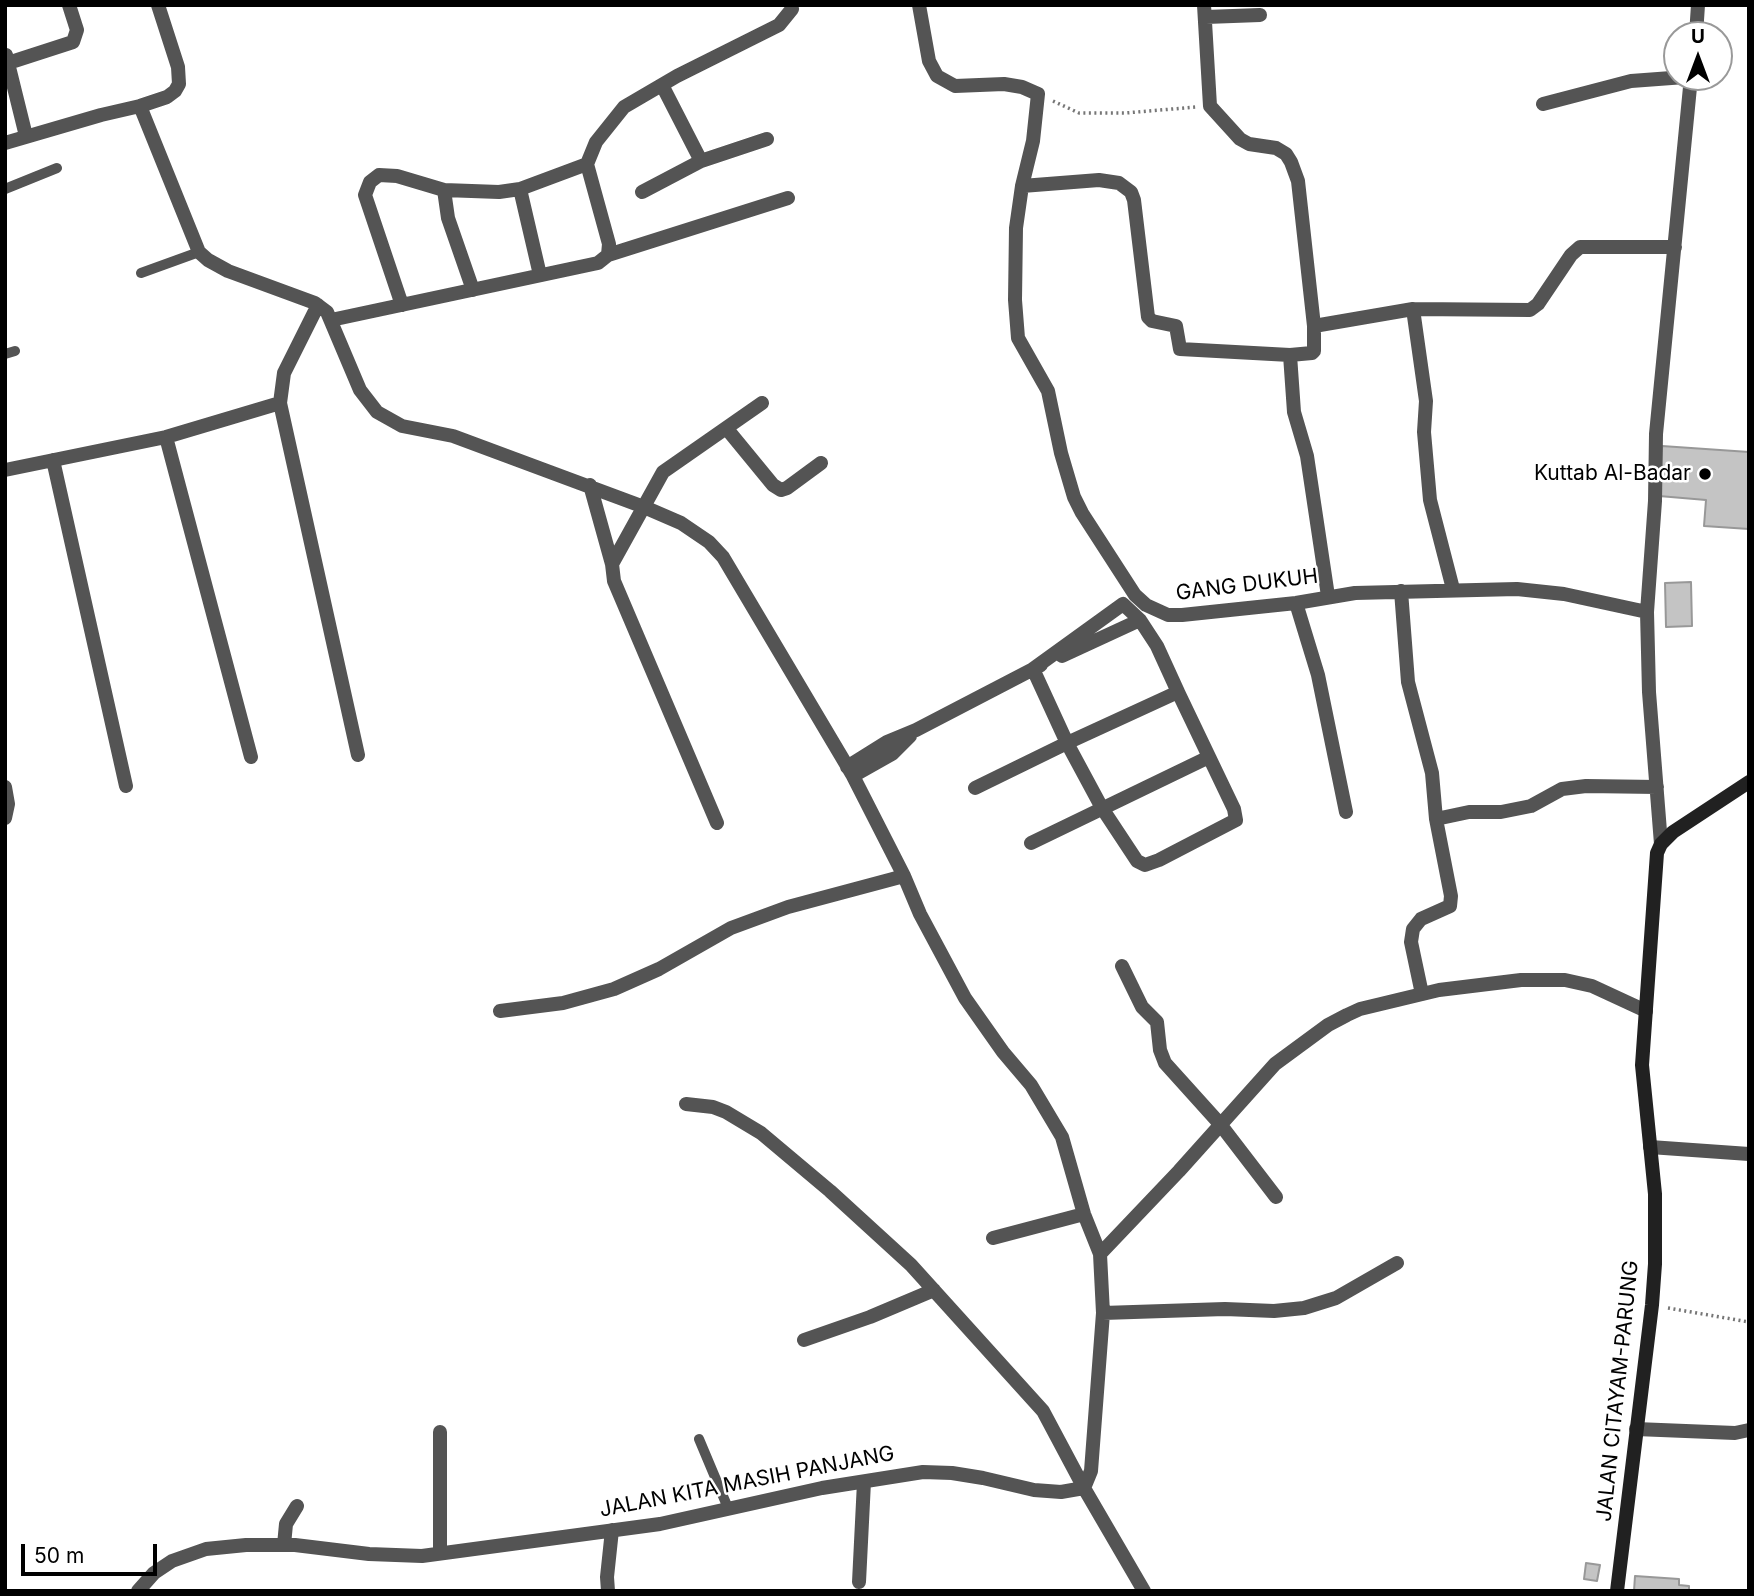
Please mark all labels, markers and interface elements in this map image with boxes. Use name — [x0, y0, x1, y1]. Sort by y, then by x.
north arrow — [1663, 21, 1733, 91]
text: U — [1691, 25, 1705, 48]
place label: Kuttab Al-Badar — [1534, 461, 1691, 487]
marker: Kuttab Al-Badar — [1697, 466, 1713, 482]
street label: GANG DUKUH — [1174, 564, 1320, 606]
street label: JALAN CITAYAM-PARUNG — [1592, 1259, 1644, 1523]
street label: JALAN KITA MASIH PANJANG — [597, 1441, 897, 1523]
scale bar — [24, 1530, 161, 1574]
text: 50 m — [34, 1543, 84, 1568]

